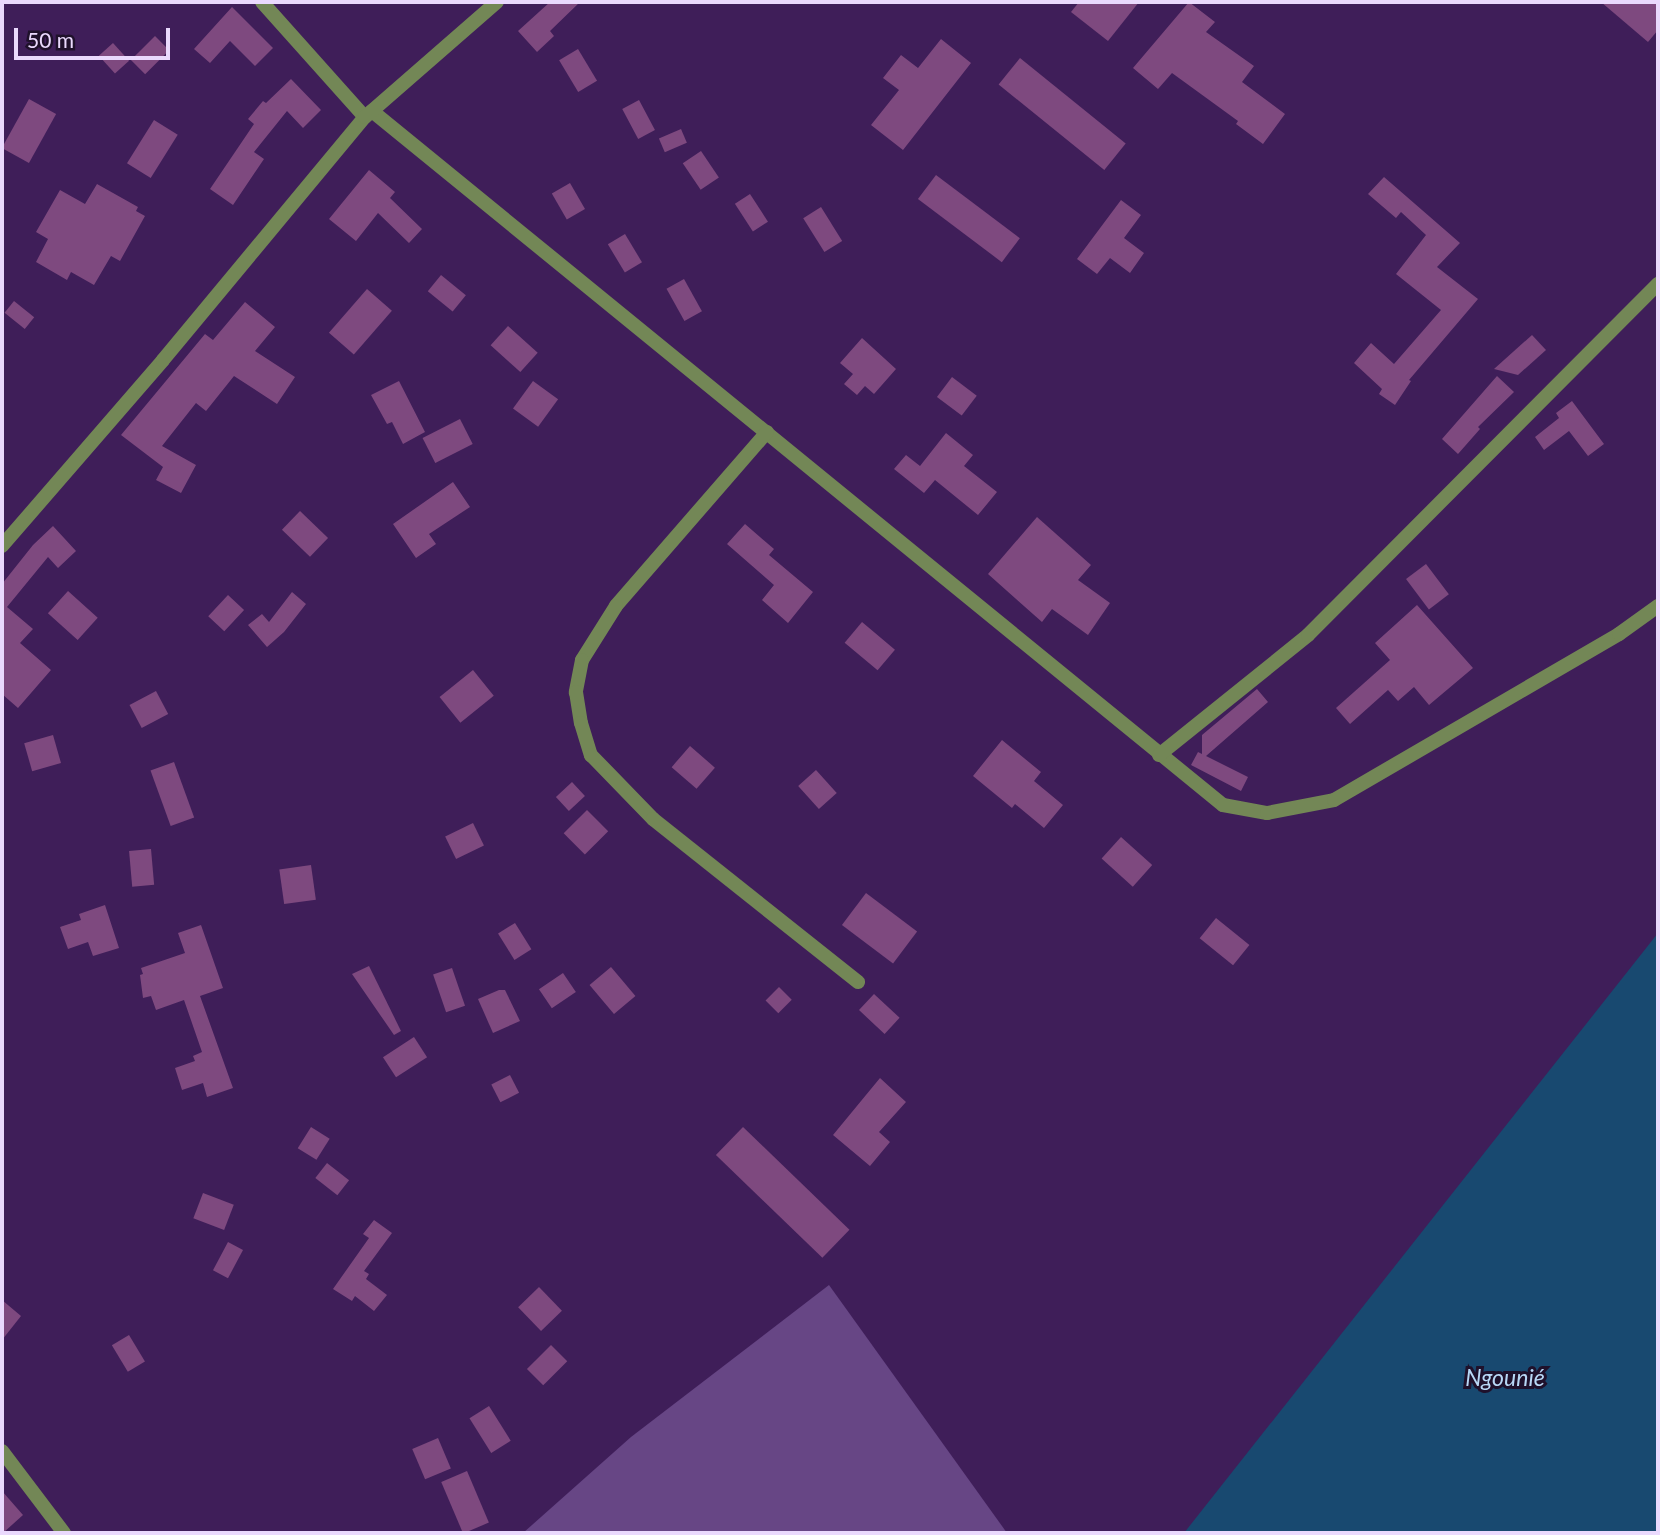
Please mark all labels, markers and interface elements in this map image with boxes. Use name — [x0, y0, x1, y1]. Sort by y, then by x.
scale bar — [18, 14, 173, 58]
text: 50 m — [27, 27, 74, 52]
water label: Ngounié — [1465, 1363, 1545, 1391]

